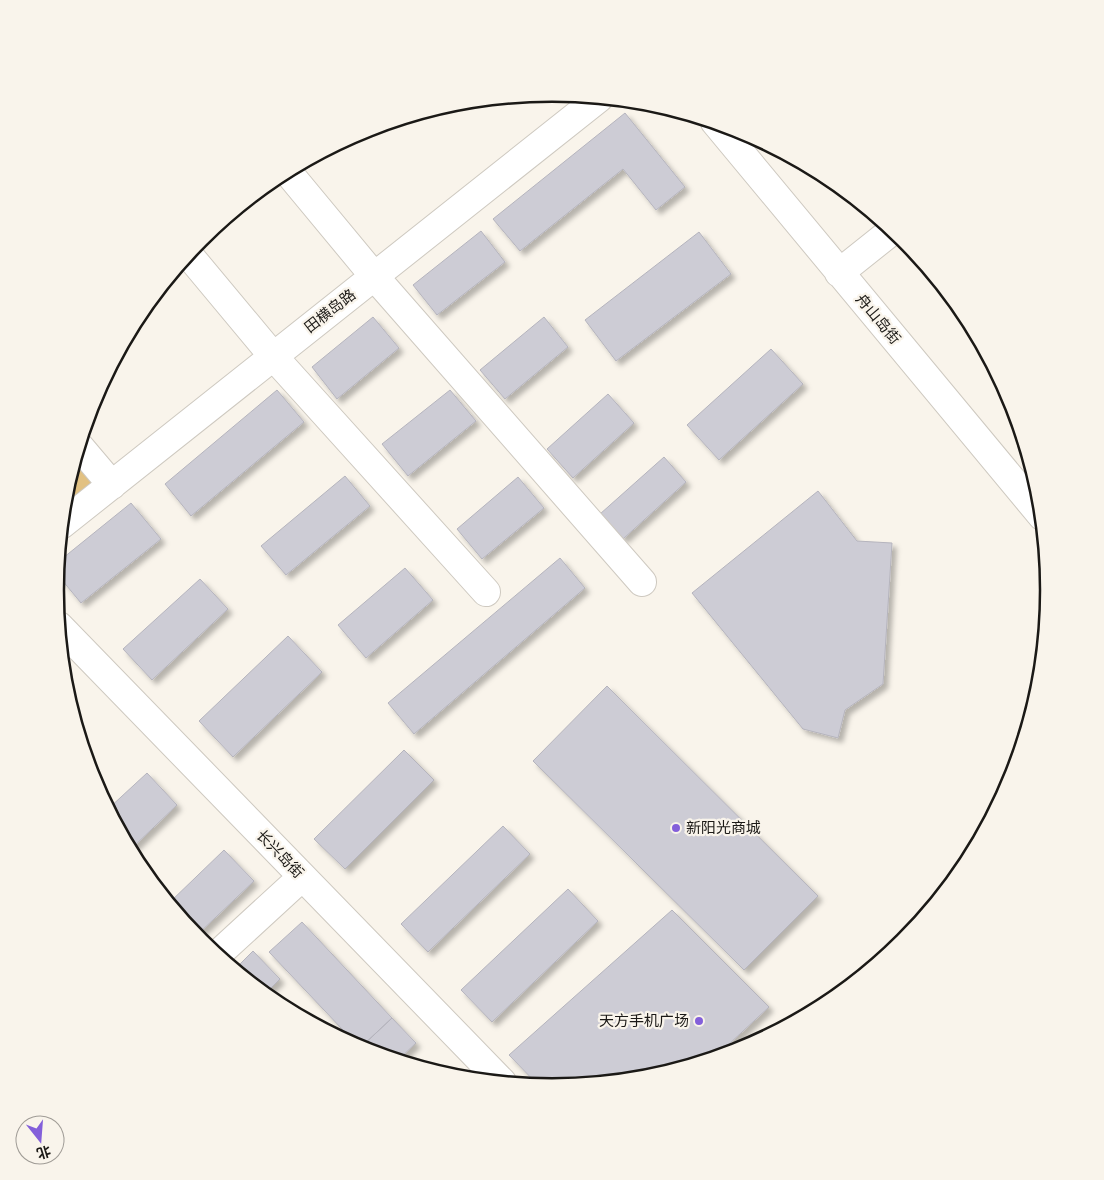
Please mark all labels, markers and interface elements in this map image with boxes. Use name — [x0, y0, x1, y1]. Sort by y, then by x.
street label: 田横岛路 — [301, 285, 359, 337]
street label: 舟山岛街 — [852, 290, 904, 348]
place label: 新阳光商城 — [686, 819, 761, 837]
marker: 新阳光商城 — [670, 822, 682, 834]
street label: 长兴岛街 — [253, 826, 307, 882]
place label: 天方手机广场 — [599, 1012, 689, 1030]
marker: 天方手机广场 — [693, 1015, 705, 1027]
north arrow — [15, 1115, 65, 1165]
text: 北 — [35, 1143, 53, 1162]

